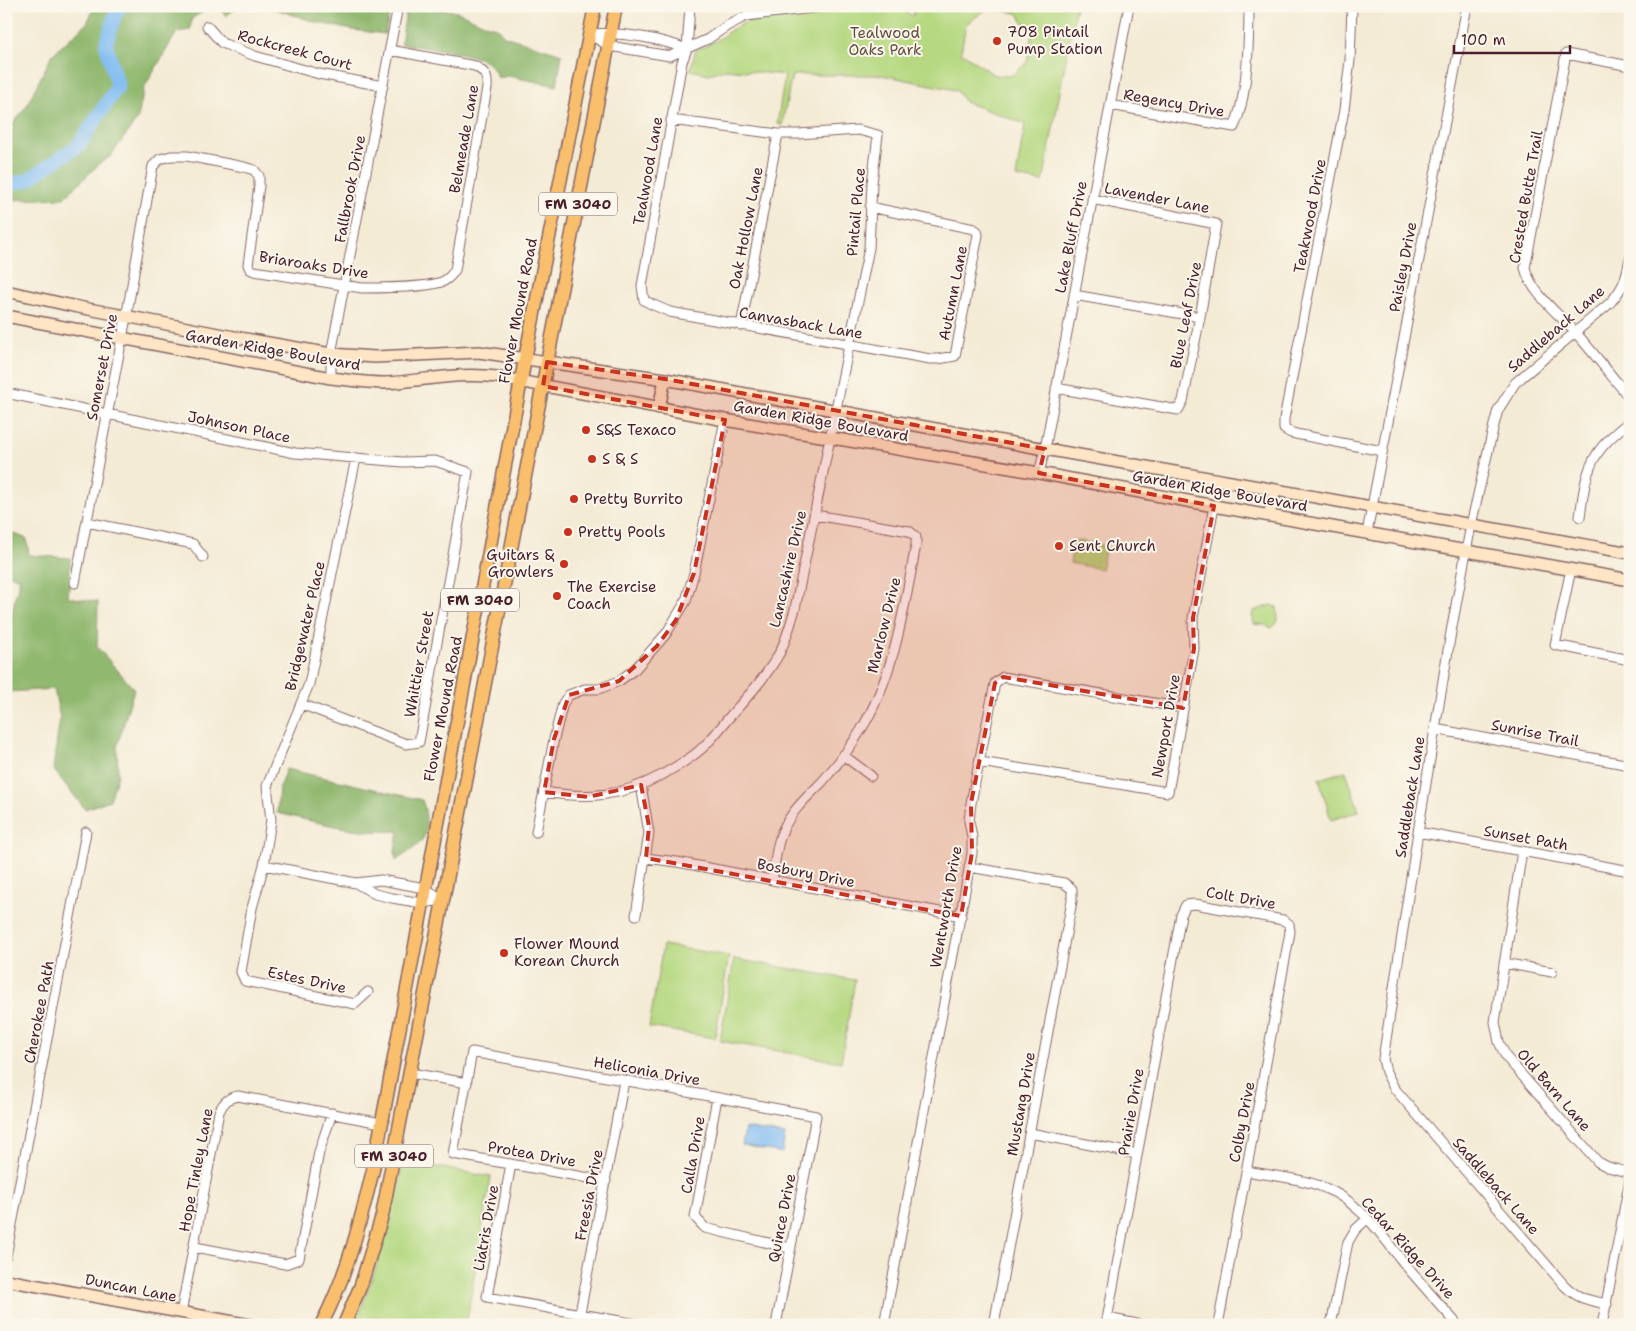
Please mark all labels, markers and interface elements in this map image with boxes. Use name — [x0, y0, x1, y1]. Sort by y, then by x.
place label: 708 Pintail Pump Station — [1007, 22, 1103, 59]
scale bar — [1454, 22, 1570, 54]
park label: Tealwood Oaks Park — [848, 23, 922, 60]
street label: Rockcreek Court — [235, 25, 355, 75]
text: 100 m — [1461, 30, 1506, 50]
marker: 708 Pintail Pump Station — [991, 35, 1003, 47]
street label: Belmeade Lane — [445, 83, 483, 195]
street label: Regency Drive — [1122, 84, 1226, 122]
street label: Tealwood Lane — [629, 115, 667, 227]
street label: Crested Butte Trail — [1504, 128, 1548, 265]
street label: Fallbrook Drive — [330, 133, 370, 245]
street label: Teakwood Drive — [1289, 157, 1331, 275]
street label: Oak Hollow Lane — [724, 165, 768, 291]
street label: Pintail Place — [842, 167, 870, 257]
street label: Lavender Lane — [1103, 178, 1211, 218]
street label: Lake Bluff Drive — [1050, 179, 1092, 295]
road number: FM 3040 — [539, 192, 617, 215]
street label: Paisley Drive — [1384, 220, 1422, 314]
street label: Flower Mound Road — [494, 236, 542, 386]
street label: Autumn Lane — [934, 244, 972, 342]
street label: Briaroaks Drive — [258, 246, 370, 284]
street label: Blue Leaf Drive — [1166, 260, 1206, 370]
street label: Saddleback Lane — [1503, 281, 1609, 377]
street label: Canvasback Lane — [737, 302, 865, 344]
street label: Somerset Drive — [82, 312, 122, 422]
street label: Garden Ridge Boulevard — [184, 325, 363, 375]
street label: Garden Ridge Boulevard — [732, 396, 911, 446]
street label: Johnson Place — [186, 406, 292, 448]
place label: S&S Texaco — [596, 420, 676, 440]
marker: S&S Texaco — [580, 424, 592, 436]
place label: S & S — [602, 449, 638, 469]
marker: S & S — [586, 453, 598, 465]
street label: Garden Ridge Boulevard — [1131, 466, 1310, 516]
place label: Pretty Burrito — [584, 489, 683, 509]
marker: Pretty Burrito — [568, 493, 580, 505]
street label: Lancashire Drive — [765, 508, 811, 630]
place label: Pretty Pools — [578, 522, 666, 542]
marker: Pretty Pools — [562, 526, 574, 538]
place label: Sent Church — [1069, 536, 1156, 556]
marker: Sent Church — [1053, 540, 1065, 552]
place label: Guitars & Growlers — [486, 545, 555, 582]
marker: Guitars & Growlers — [558, 558, 570, 570]
street label: Bridgewater Place — [280, 559, 330, 693]
street label: Marlow Drive — [862, 575, 906, 675]
place label: The Exercise Coach — [567, 577, 657, 614]
road number: FM 3040 — [441, 588, 519, 612]
marker: The Exercise Coach — [551, 590, 563, 602]
street label: Whittier Street — [400, 609, 438, 719]
street label: Flower Mound Road — [419, 634, 467, 784]
street label: Newport Drive — [1147, 673, 1185, 779]
street label: Sunrise Trail — [1489, 715, 1581, 751]
street label: Saddleback Lane — [1391, 735, 1429, 859]
street label: Sunset Path — [1482, 821, 1570, 855]
street label: Wentworth Drive — [925, 844, 967, 970]
street label: Bosbury Drive — [755, 854, 857, 892]
street label: Colt Drive — [1204, 882, 1278, 914]
place label: Flower Mound Korean Church — [514, 934, 620, 971]
marker: Flower Mound Korean Church — [498, 947, 510, 959]
street label: Cherokee Path — [19, 959, 59, 1065]
street label: Estes Drive — [266, 962, 348, 998]
street label: Old Barn Lane — [1512, 1044, 1596, 1136]
street label: Mustang Drive — [1002, 1050, 1040, 1158]
street label: Heliconia Drive — [592, 1052, 702, 1090]
street label: Prairie Drive — [1113, 1067, 1149, 1157]
street label: Colby Drive — [1224, 1080, 1260, 1164]
street label: Hope Tinley Lane — [174, 1106, 218, 1234]
street label: Calla Drive — [676, 1115, 710, 1195]
street label: Saddleback Lane — [1448, 1133, 1544, 1239]
street label: Protea Drive — [486, 1136, 578, 1172]
road number: FM 3040 — [355, 1144, 433, 1168]
street label: Freesia Drive — [570, 1147, 608, 1243]
street label: Quince Drive — [764, 1172, 800, 1264]
street label: Liatris Drive — [469, 1183, 503, 1273]
street label: Cedar Ridge Drive — [1357, 1193, 1459, 1303]
street label: Duncan Lane — [83, 1269, 179, 1307]

